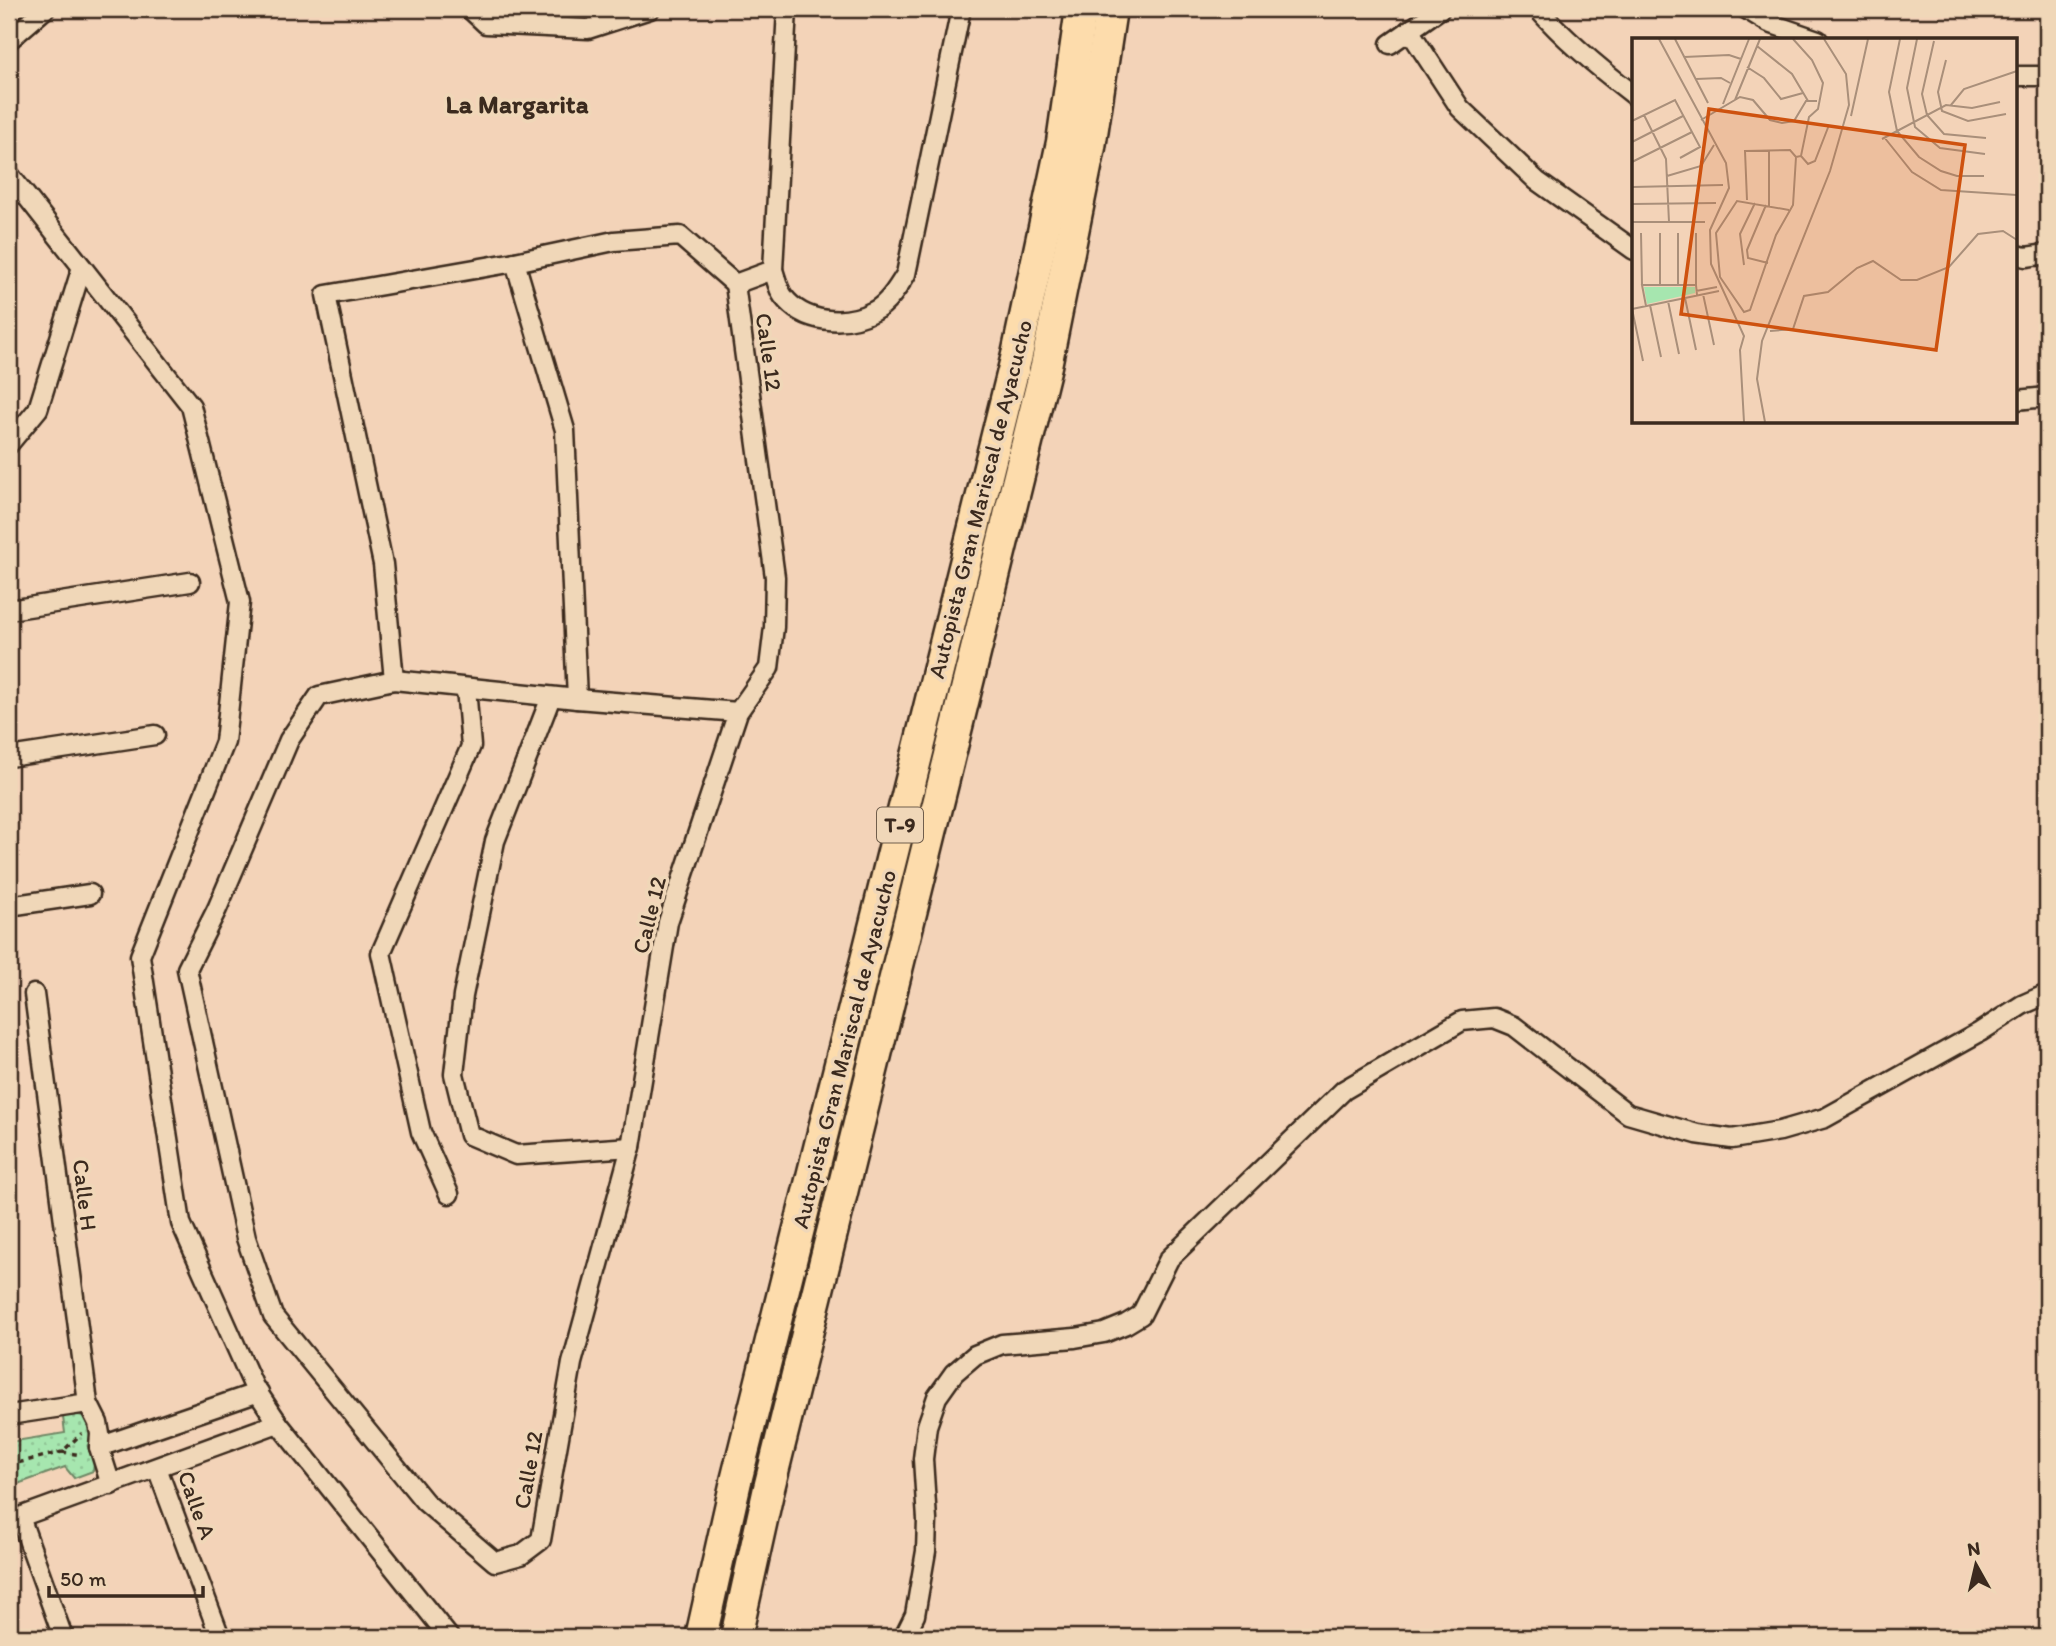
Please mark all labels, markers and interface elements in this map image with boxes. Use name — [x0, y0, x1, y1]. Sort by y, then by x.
inset map — [1632, 38, 2018, 424]
district label: La Margarita — [446, 88, 589, 120]
street label: Calle 12 — [750, 311, 788, 393]
street label: Autopista Gran Mariscal de Ayacucho — [922, 317, 1038, 681]
road number: T-9 — [877, 808, 923, 842]
street label: Autopista Gran Mariscal de Ayacucho — [786, 867, 902, 1231]
street label: Calle 12 — [626, 873, 672, 957]
street label: Calle H — [67, 1158, 103, 1232]
street label: Calle 12 — [507, 1429, 549, 1511]
street label: Calle A — [172, 1467, 222, 1543]
north arrow — [1940, 1530, 2010, 1600]
text: N — [1966, 1536, 1982, 1561]
scale bar — [49, 1555, 203, 1599]
text: 50 m — [60, 1566, 107, 1591]

